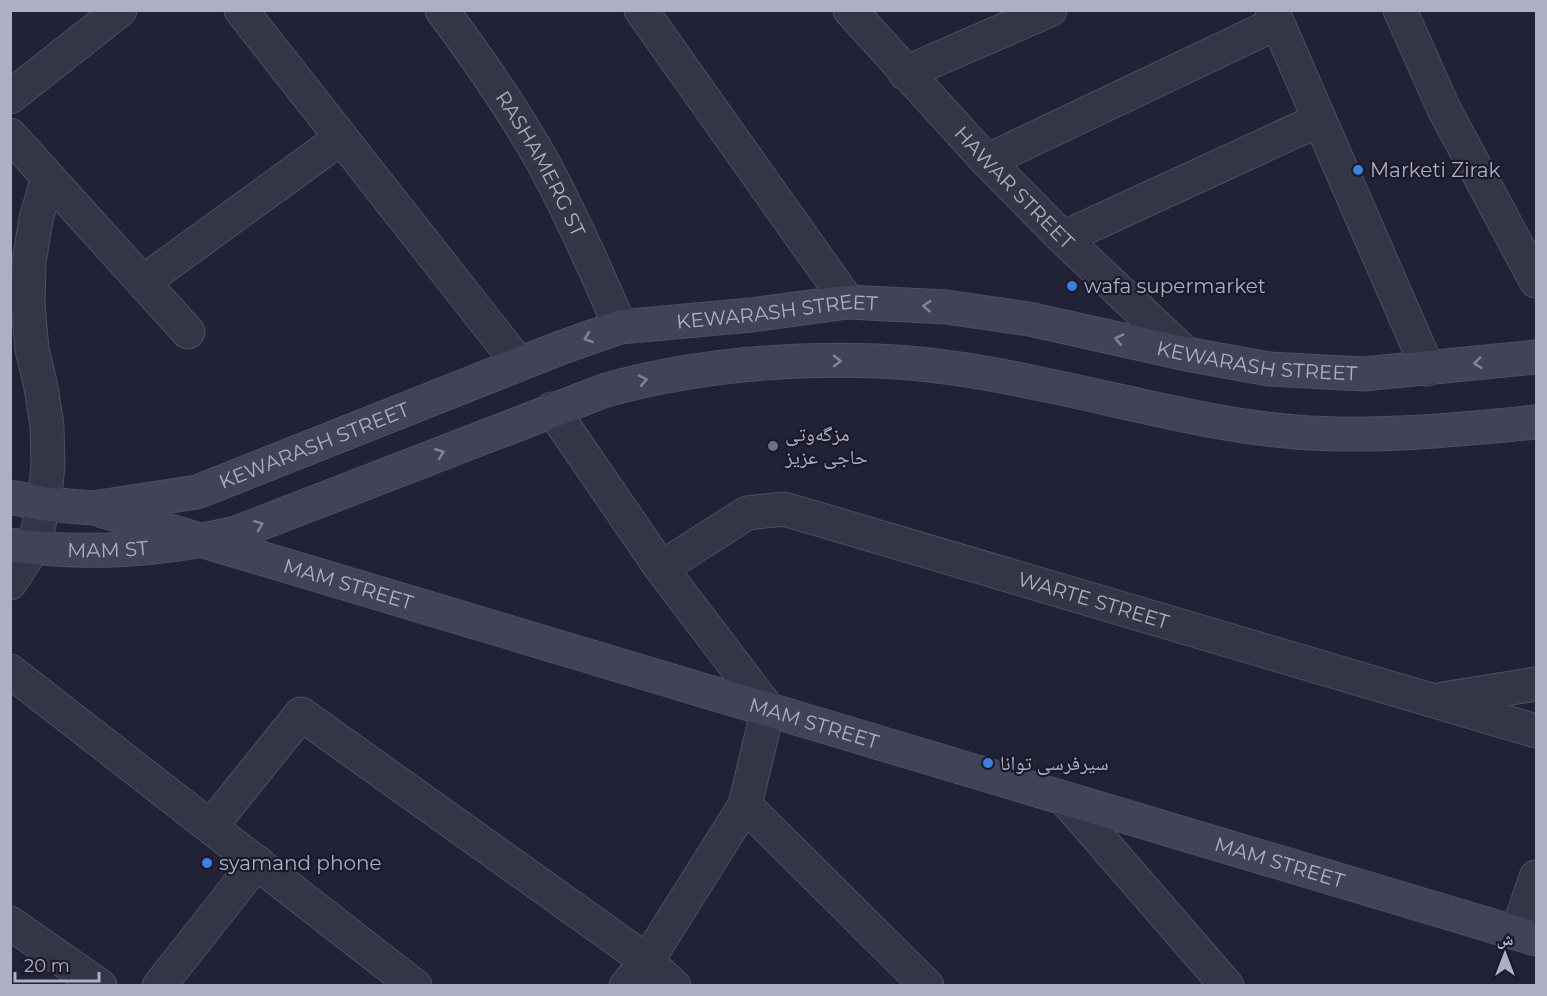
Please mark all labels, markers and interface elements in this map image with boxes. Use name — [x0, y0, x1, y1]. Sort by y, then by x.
street label: RASHAMERG ST — [491, 86, 591, 241]
street label: HAWAR STREET — [949, 121, 1079, 255]
place label: Marketi Zirak — [1370, 158, 1501, 182]
marker: Marketi Zirak — [1351, 163, 1365, 177]
place label: wafa supermarket — [1084, 274, 1266, 298]
marker: wafa supermarket — [1065, 279, 1079, 293]
street label: KEWARASH STREET — [675, 289, 879, 334]
one-way arrow — [923, 299, 932, 312]
one-way arrow — [584, 331, 594, 343]
one-way arrow — [1114, 334, 1124, 347]
street label: KEWARASH STREET — [1155, 336, 1358, 386]
one-way arrow — [832, 355, 841, 367]
one-way arrow — [1474, 357, 1483, 369]
one-way arrow — [638, 375, 648, 388]
street label: KEWARASH STREET — [216, 397, 413, 494]
place label: مزگەوتی حاجی عزیز — [784, 422, 868, 469]
marker: مزگەوتی حاجی عزیز — [766, 439, 780, 453]
one-way arrow — [434, 448, 445, 461]
one-way arrow — [253, 519, 264, 532]
street label: MAM ST — [67, 536, 150, 562]
street label: MAM STREET — [281, 554, 416, 615]
street label: WARTE STREET — [1015, 567, 1172, 634]
street label: MAM STREET — [746, 693, 882, 754]
place label: سيرفرسى توانا — [1000, 751, 1109, 775]
marker: سيرفرسى توانا — [981, 756, 995, 770]
street label: MAM STREET — [1212, 832, 1348, 893]
place label: syamand phone — [219, 851, 382, 875]
marker: syamand phone — [200, 856, 214, 870]
north arrow — [1475, 924, 1535, 984]
text: ش — [1497, 930, 1514, 949]
scale bar — [15, 945, 99, 983]
text: 20 m — [24, 955, 70, 977]

